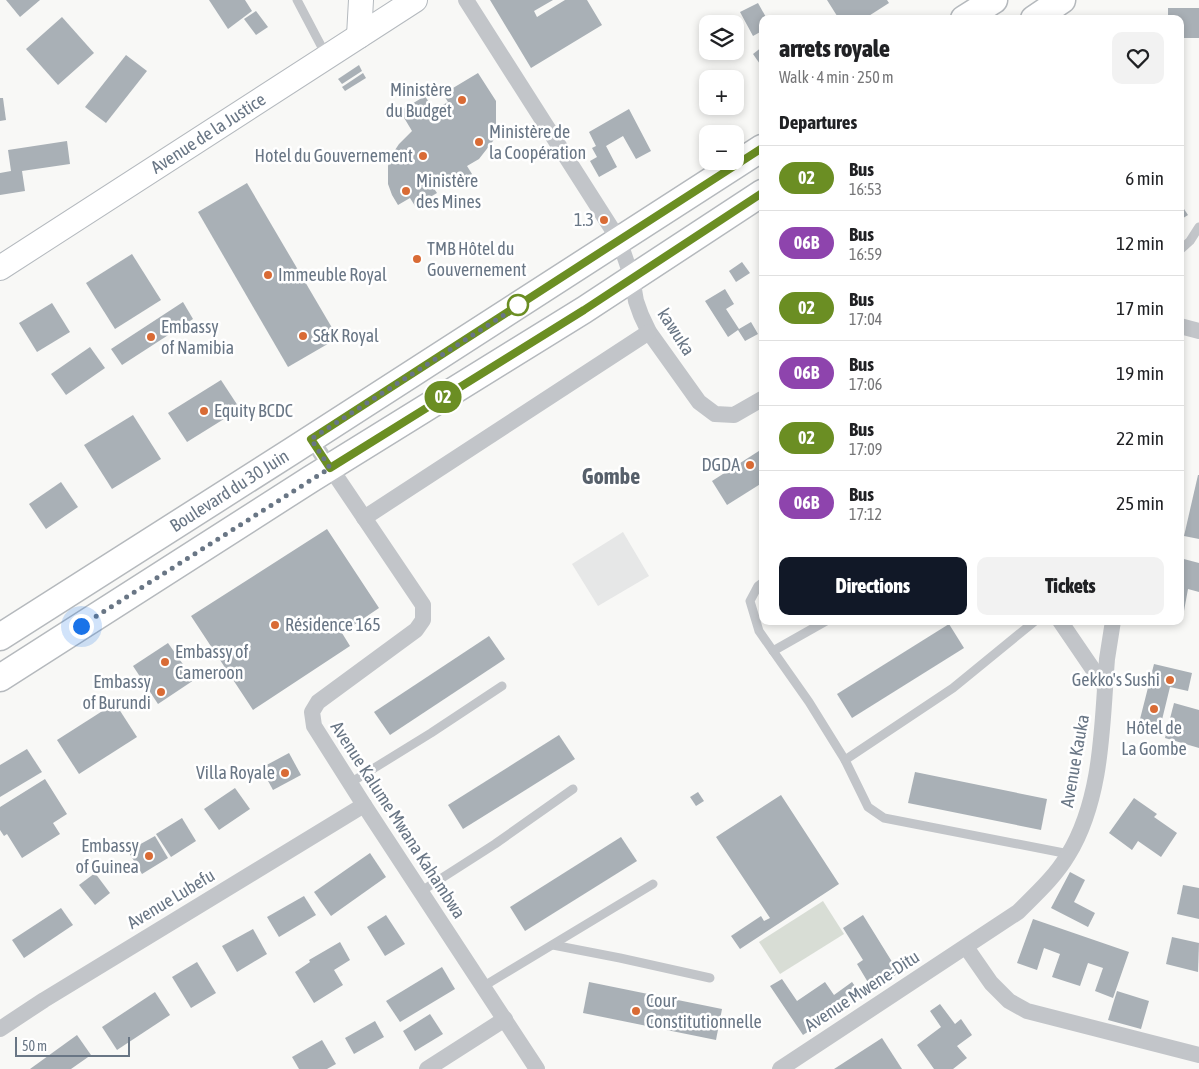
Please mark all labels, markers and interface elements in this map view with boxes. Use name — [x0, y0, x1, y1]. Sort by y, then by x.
map controls — [699, 15, 744, 170]
button: layers — [699, 15, 744, 60]
button: heart — [1112, 32, 1164, 84]
text: arrets royale — [779, 35, 890, 62]
text: Walk · 4 min · 250 m — [779, 68, 893, 86]
button: + — [699, 70, 744, 115]
place label: Ministère du Budget — [386, 79, 452, 121]
street label: Avenue de la Justice — [147, 88, 269, 178]
marker: Ministère du Budget — [456, 94, 468, 106]
text: Departures — [779, 111, 857, 133]
place label: Ministère de la Coopération — [489, 121, 586, 163]
button: − — [699, 125, 744, 170]
marker: Ministère de la Coopération — [473, 136, 485, 148]
place label: Hotel du Gouvernement — [255, 145, 413, 166]
marker: Hotel du Gouvernement — [417, 150, 429, 162]
text: Bus — [849, 158, 874, 180]
text: 02 — [798, 167, 815, 188]
text: 6 min — [1125, 167, 1164, 189]
place label: Ministère des Mines — [416, 170, 481, 212]
text: 16:53 — [849, 180, 882, 198]
marker: Ministère des Mines — [400, 185, 412, 197]
place label: 1.3 — [574, 209, 594, 230]
marker: 1.3 — [598, 214, 610, 226]
text: Bus — [849, 223, 874, 245]
text: 06B — [794, 232, 819, 253]
text: 12 min — [1116, 232, 1164, 254]
place label: TMB Hôtel du Gouvernement — [427, 238, 526, 280]
text: 16:59 — [849, 245, 882, 263]
marker: TMB Hôtel du Gouvernement — [411, 253, 423, 265]
place label: Immeuble Royal — [278, 264, 387, 285]
marker: Immeuble Royal — [262, 269, 274, 281]
text: Bus — [849, 288, 874, 310]
unlabelled marker — [507, 294, 529, 316]
text: 02 — [798, 297, 815, 318]
text: 17 min — [1116, 297, 1164, 319]
street label: kawuka — [653, 304, 699, 359]
text: 17:04 — [849, 310, 882, 328]
place label: Embassy of Namibia — [161, 316, 234, 358]
place label: S&K Royal — [313, 325, 379, 346]
marker: S&K Royal — [297, 330, 309, 342]
marker: Embassy of Namibia — [145, 331, 157, 343]
text: Bus — [849, 353, 874, 375]
text: 06B — [794, 362, 819, 383]
text: 19 min — [1116, 362, 1164, 384]
text: 17:06 — [849, 375, 882, 393]
line badge: 02 — [420, 381, 466, 413]
text: 02 — [435, 386, 451, 407]
place label: Equity BCDC — [214, 400, 293, 421]
marker: Equity BCDC — [198, 405, 210, 417]
text: Bus — [849, 418, 874, 440]
text: 02 — [798, 427, 815, 448]
text: 22 min — [1116, 427, 1164, 449]
text: 17:09 — [849, 440, 882, 458]
street label: Boulevard du 30 Juin — [166, 445, 292, 536]
place label: DGDA — [701, 454, 740, 475]
marker: DGDA — [744, 459, 756, 471]
district label: Gombe — [582, 463, 640, 489]
text: Bus — [849, 483, 874, 505]
text: 06B — [794, 492, 819, 513]
text: 25 min — [1116, 492, 1164, 514]
text: 17:12 — [849, 505, 882, 523]
button: Directions — [779, 557, 967, 615]
button: Tickets — [977, 557, 1164, 615]
your location — [69, 614, 94, 639]
place label: Résidence 165 — [285, 614, 381, 635]
marker: Résidence 165 — [269, 619, 281, 631]
place label: Embassy of Cameroon — [175, 641, 249, 683]
marker: Embassy of Cameroon — [159, 656, 171, 668]
place label: Gekko's Sushi — [1072, 669, 1160, 690]
place label: Embassy of Burundi — [82, 671, 151, 713]
marker: Gekko's Sushi — [1164, 674, 1176, 686]
marker: Embassy of Burundi — [155, 686, 167, 698]
marker: Hôtel de La Gombe — [1148, 703, 1160, 715]
street label: Avenue Kauka — [1056, 713, 1093, 809]
street label: Avenue Kalume Mwana Kahambwa — [327, 717, 470, 922]
place label: Hôtel de La Gombe — [1121, 717, 1187, 759]
place label: Villa Royale — [196, 762, 275, 783]
marker: Villa Royale — [279, 767, 291, 779]
place label: Embassy of Guinea — [75, 835, 139, 877]
marker: Embassy of Guinea — [143, 850, 155, 862]
street label: Avenue Lubefu — [123, 864, 218, 933]
street label: Avenue Mwene-Ditu — [800, 946, 923, 1035]
place label: Cour Constitutionnelle — [646, 990, 762, 1032]
marker: Cour Constitutionnelle — [630, 1005, 642, 1017]
scale bar — [15, 1034, 130, 1057]
text: 50 m — [22, 1038, 47, 1054]

